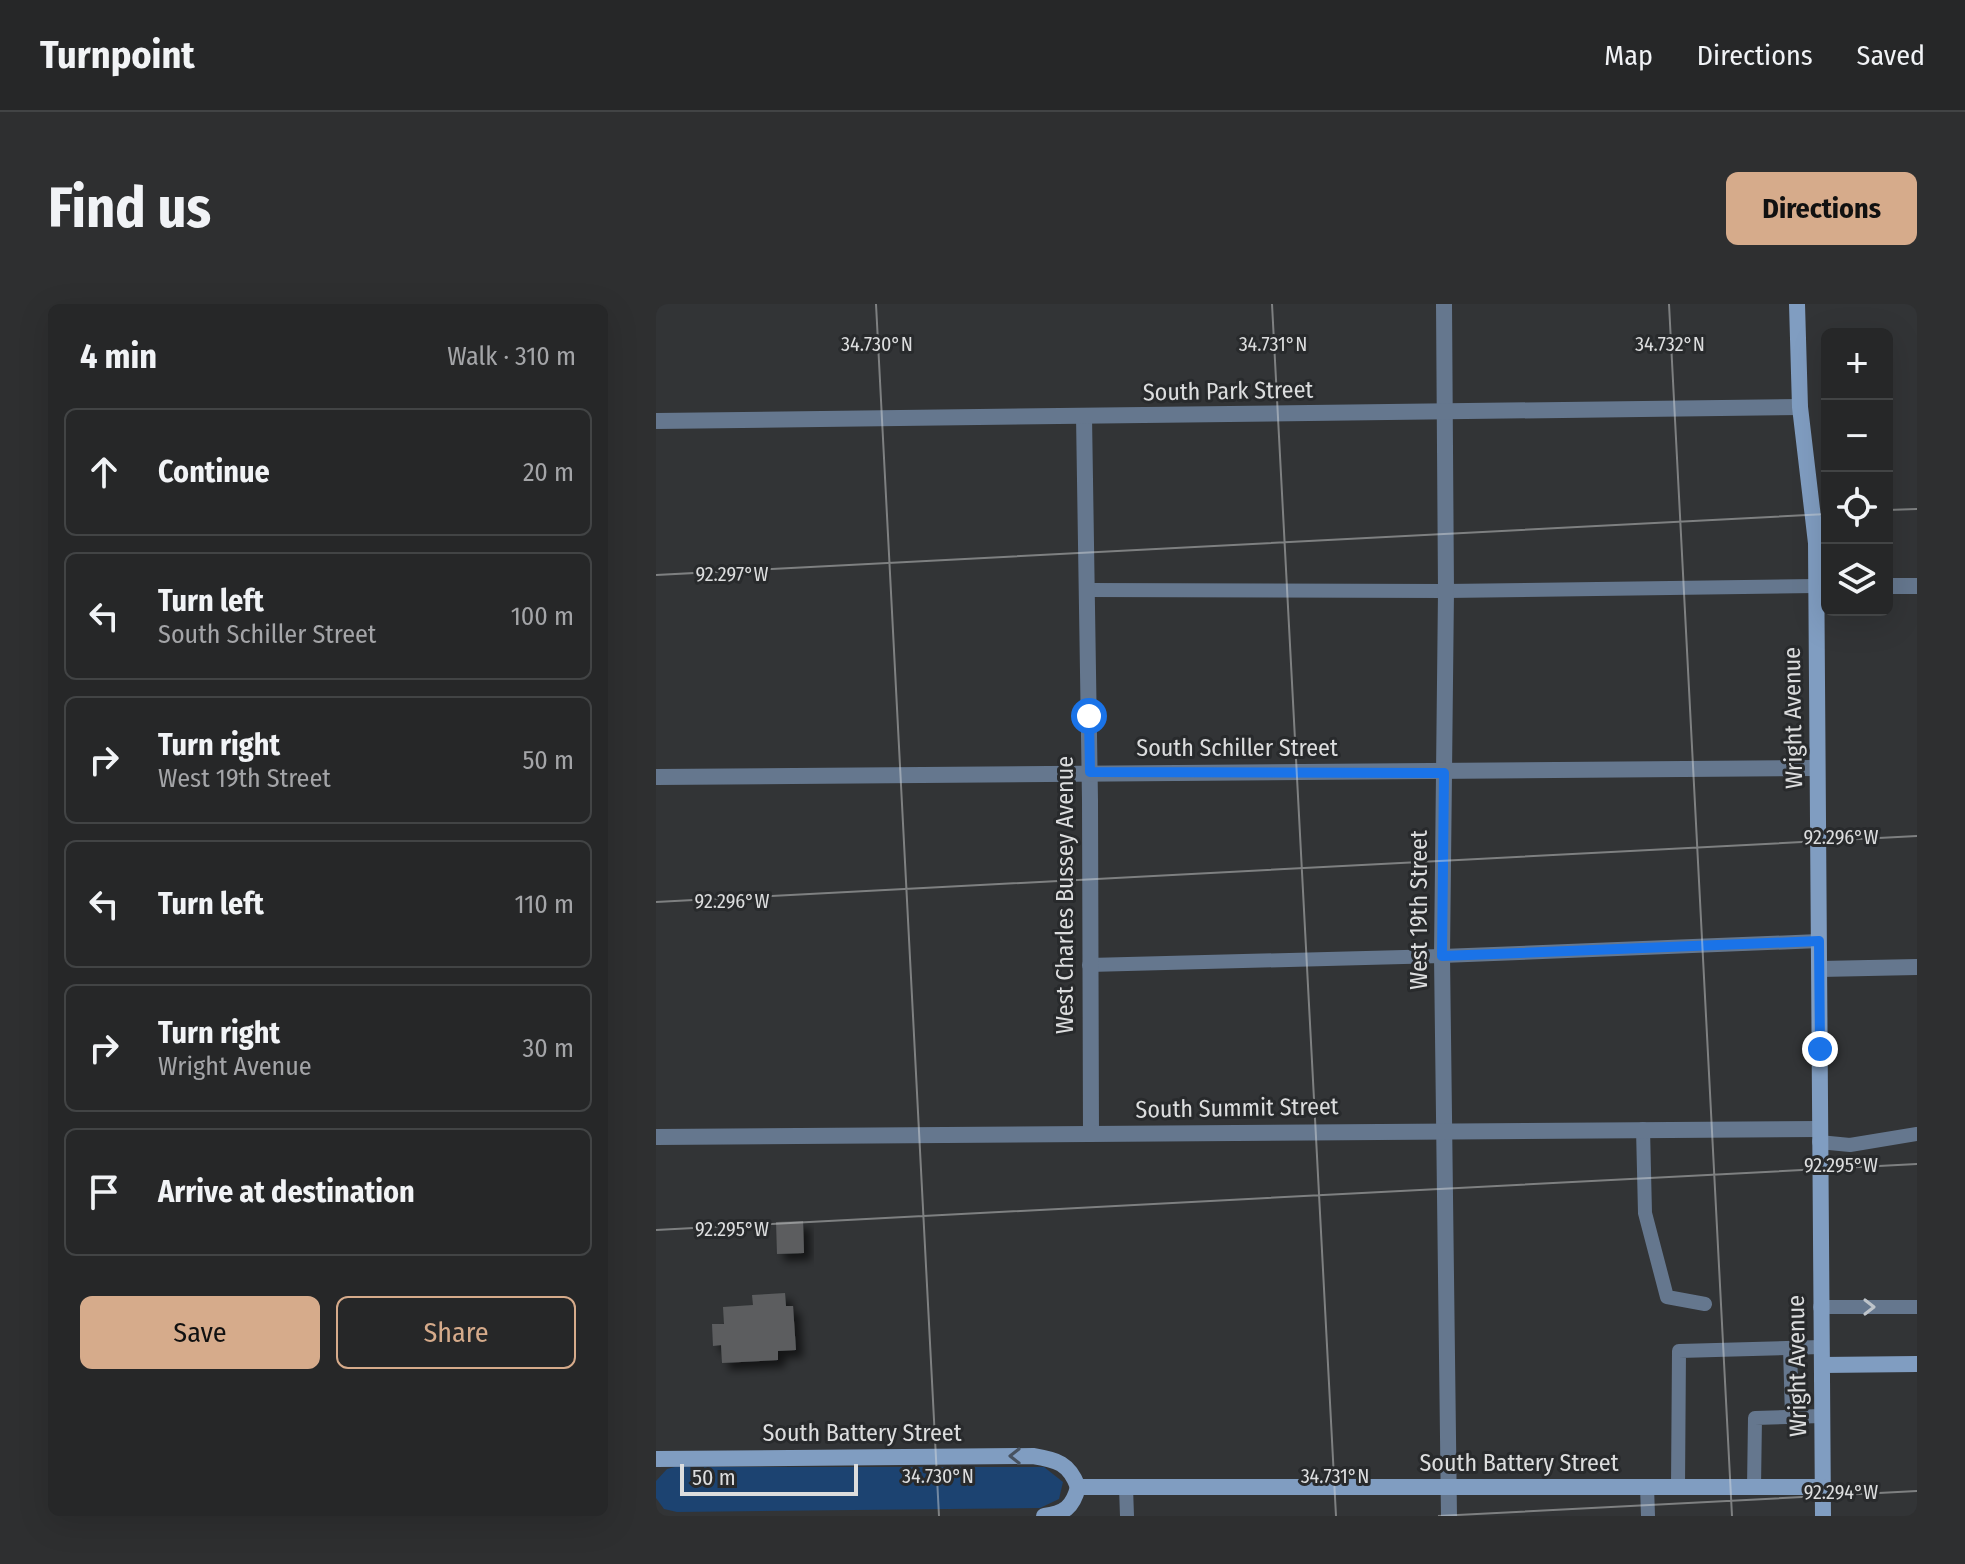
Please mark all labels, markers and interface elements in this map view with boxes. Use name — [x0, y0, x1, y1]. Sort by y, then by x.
text: Turnpoint — [40, 32, 195, 78]
text: Map — [1604, 39, 1653, 72]
text: Directions — [1697, 39, 1813, 72]
text: Saved — [1857, 39, 1925, 72]
button: Directions — [1726, 172, 1917, 245]
text: Find us — [48, 175, 211, 242]
map controls — [1821, 328, 1893, 616]
button: + — [1821, 328, 1893, 400]
text: 34.730°N — [841, 332, 913, 356]
text: 34.731°N — [1239, 332, 1307, 356]
text: 34.732°N — [1635, 332, 1705, 356]
text: 4 min — [80, 336, 157, 377]
text: Walk · 310 m — [447, 341, 576, 372]
street label: South Park Street — [1143, 376, 1314, 406]
button: − — [1821, 400, 1893, 472]
icon: ahead — [82, 450, 126, 494]
text: Continue — [158, 454, 270, 490]
text: 20 m — [523, 457, 574, 488]
button: locate — [1821, 472, 1893, 544]
button: layers — [1821, 544, 1893, 616]
text: 92.297°W — [695, 562, 769, 586]
text: Turn left — [158, 583, 264, 619]
icon: left — [82, 594, 126, 638]
text: 100 m — [511, 601, 574, 632]
text: South Schiller Street — [158, 619, 376, 650]
street label: Wright Avenue — [1778, 647, 1808, 789]
route start — [1071, 698, 1107, 734]
text: Turn right — [158, 727, 280, 763]
street label: South Schiller Street — [1136, 734, 1338, 762]
icon: right — [82, 738, 126, 782]
text: 50 m — [522, 745, 574, 776]
street label: West Charles Bussey Avenue — [1051, 756, 1079, 1034]
text: West 19th Street — [158, 763, 331, 794]
text: 92.296°W — [1804, 825, 1878, 849]
street label: West 19th Street — [1405, 830, 1433, 990]
icon: left — [82, 882, 126, 926]
text: Turn left — [158, 886, 264, 922]
text: 110 m — [514, 889, 574, 920]
text: 92.296°W — [695, 889, 769, 913]
text: Turn right — [158, 1015, 280, 1051]
icon: right — [82, 1026, 126, 1070]
route end — [1802, 1031, 1838, 1067]
text: 30 m — [523, 1033, 574, 1064]
text: Wright Avenue — [158, 1051, 312, 1082]
street label: South Summit Street — [1135, 1092, 1339, 1124]
text: 92.295°W — [1804, 1153, 1878, 1177]
icon: arrive — [82, 1170, 126, 1214]
text: Arrive at destination — [158, 1174, 415, 1210]
text: 92.295°W — [695, 1217, 769, 1241]
street label: Wright Avenue — [1782, 1295, 1812, 1437]
button: Save — [80, 1296, 320, 1369]
button: Share — [336, 1296, 576, 1369]
one-way arrow — [1863, 1298, 1876, 1316]
street label: South Battery Street — [762, 1419, 962, 1447]
one-way arrow — [1008, 1448, 1021, 1465]
street label: South Battery Street — [1419, 1449, 1619, 1477]
scale bar — [680, 1460, 858, 1496]
text: 50 m — [692, 1464, 736, 1491]
text: 34.730°N — [902, 1464, 974, 1488]
text: 34.731°N — [1301, 1464, 1369, 1488]
text: 92.294°W — [1804, 1480, 1878, 1504]

